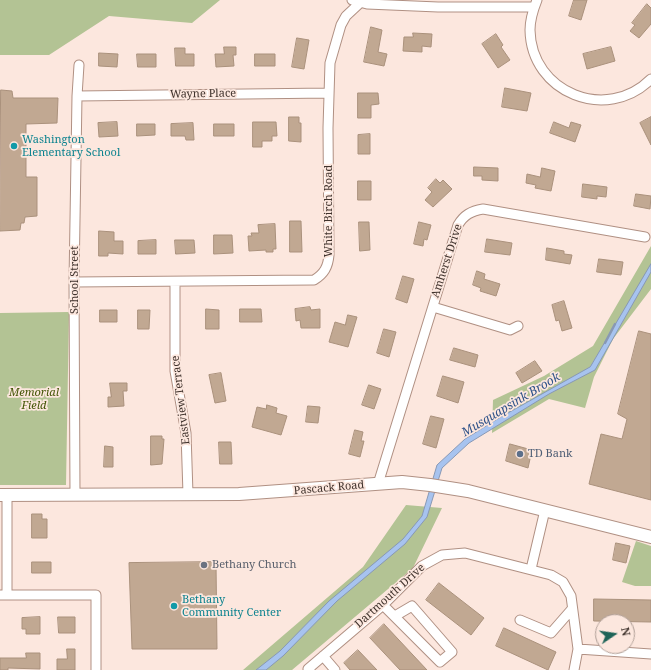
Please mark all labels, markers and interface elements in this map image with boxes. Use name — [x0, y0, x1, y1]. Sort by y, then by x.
street label: Wayne Place — [170, 87, 236, 101]
place label: Washington Elementary School — [22, 133, 120, 159]
marker: Washington Elementary School — [9, 141, 19, 151]
street label: White Birch Road — [322, 165, 336, 257]
street label: Amherst Drive — [429, 222, 465, 300]
street label: School Street — [68, 246, 82, 314]
street label: Eastview Terrace — [169, 355, 193, 445]
water label: Musquapsink Brook — [459, 370, 563, 440]
park label: Memorial Field — [9, 386, 59, 412]
place label: TD Bank — [528, 447, 573, 461]
marker: TD Bank — [515, 449, 525, 459]
street label: Pascack Road — [293, 478, 365, 498]
place label: Bethany Church — [212, 558, 296, 572]
marker: Bethany Church — [199, 560, 209, 570]
street label: Dartmouth Drive — [352, 561, 428, 631]
place label: Bethany Community Center — [182, 593, 281, 619]
marker: Bethany Community Center — [169, 601, 179, 611]
north arrow — [595, 614, 635, 654]
text: N — [618, 625, 634, 637]

